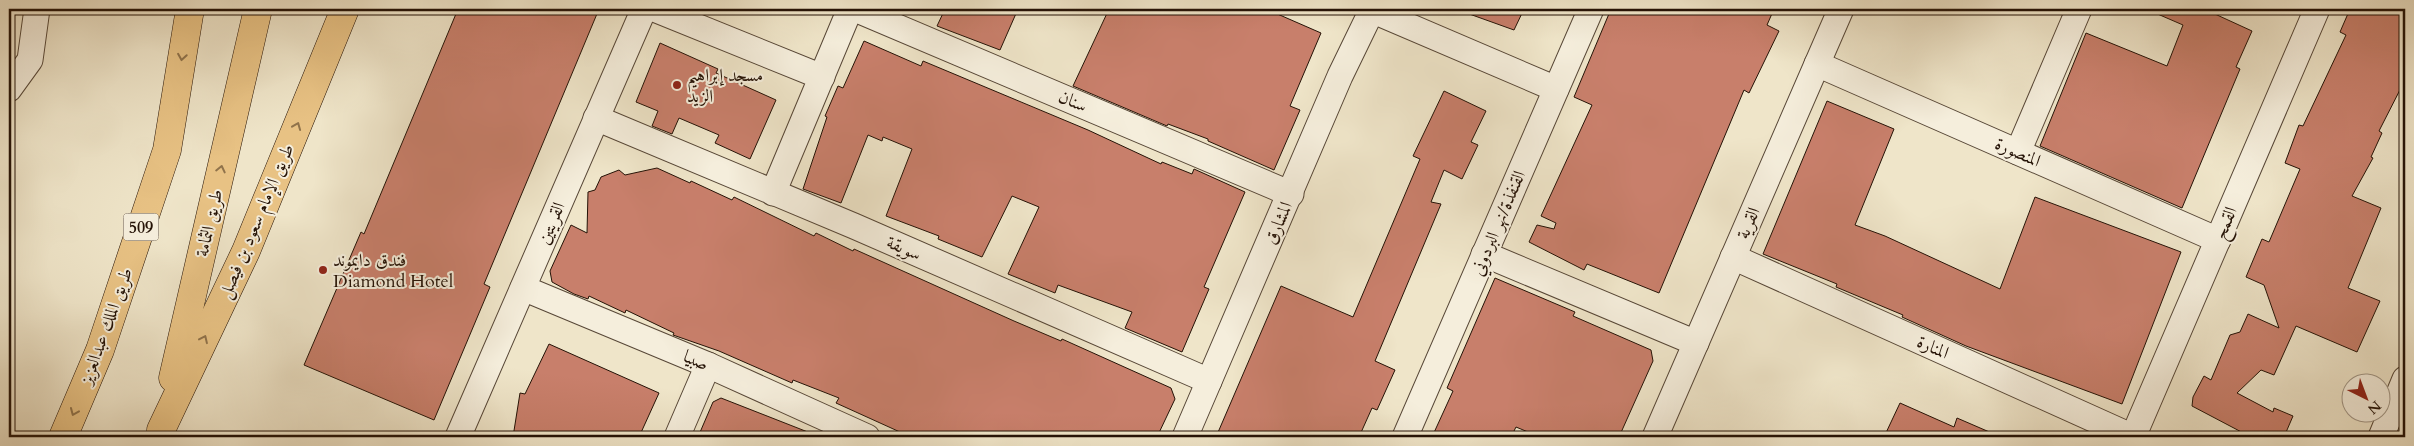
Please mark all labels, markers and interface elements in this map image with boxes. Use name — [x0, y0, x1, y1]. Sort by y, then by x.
one-way arrow — [178, 52, 188, 61]
place label: مسجد إبراهيم الزيد — [687, 63, 763, 109]
marker: مسجد إبراهيم الزيد — [671, 79, 683, 91]
street label: سنان — [1055, 84, 1091, 119]
one-way arrow — [291, 122, 301, 131]
street label: المنصورة — [1991, 131, 2045, 174]
street label: طريق الإمام سعود بن فيصل — [213, 140, 303, 304]
one-way arrow — [215, 164, 226, 173]
street label: القنفذة/نهر البردوني — [1465, 167, 1534, 280]
street label: طريق الثمامة — [190, 187, 229, 259]
street label: القريتين — [531, 198, 572, 248]
street label: المشارق — [1258, 198, 1299, 248]
street label: القرية — [1730, 203, 1767, 243]
street label: القمح — [2207, 203, 2246, 245]
road number: 509 — [124, 213, 158, 240]
street label: سويقة — [882, 230, 925, 267]
place label: فندق دايموند Diamond Hotel — [333, 248, 454, 294]
street label: طريق الملك عبدالعزيز — [73, 264, 139, 390]
marker: فندق دايموند Diamond Hotel — [317, 264, 329, 276]
street label: المنارة — [1913, 329, 1953, 366]
one-way arrow — [198, 335, 208, 344]
street label: صبيا — [679, 344, 712, 377]
north arrow — [2342, 374, 2392, 424]
text: N — [2363, 396, 2385, 418]
one-way arrow — [69, 407, 80, 416]

